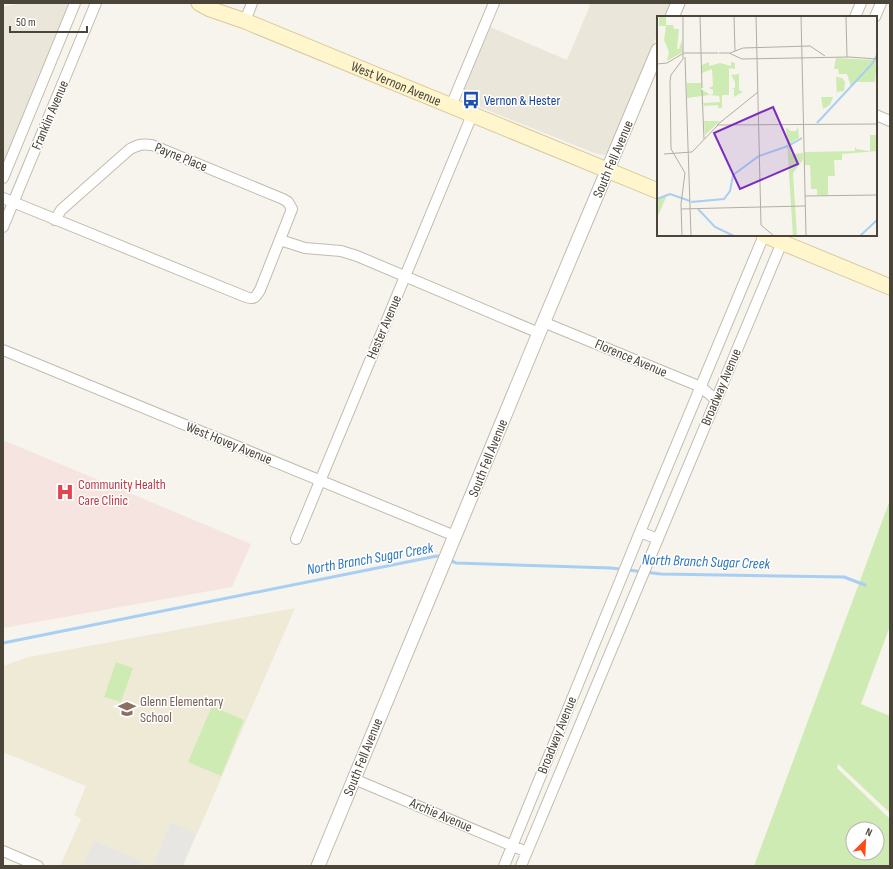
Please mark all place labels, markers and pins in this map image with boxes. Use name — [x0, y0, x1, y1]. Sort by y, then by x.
bus stop icon: Vernon & Hester — [461, 90, 481, 110]
place label: Vernon & Hester — [484, 92, 560, 109]
place label: Community Health Care Clinic — [78, 476, 166, 509]
hospital icon: Community Health Care Clinic — [55, 482, 75, 502]
place label: Glenn Elementary School — [140, 693, 224, 726]
school or university icon: Glenn Elementary School — [117, 699, 137, 719]

